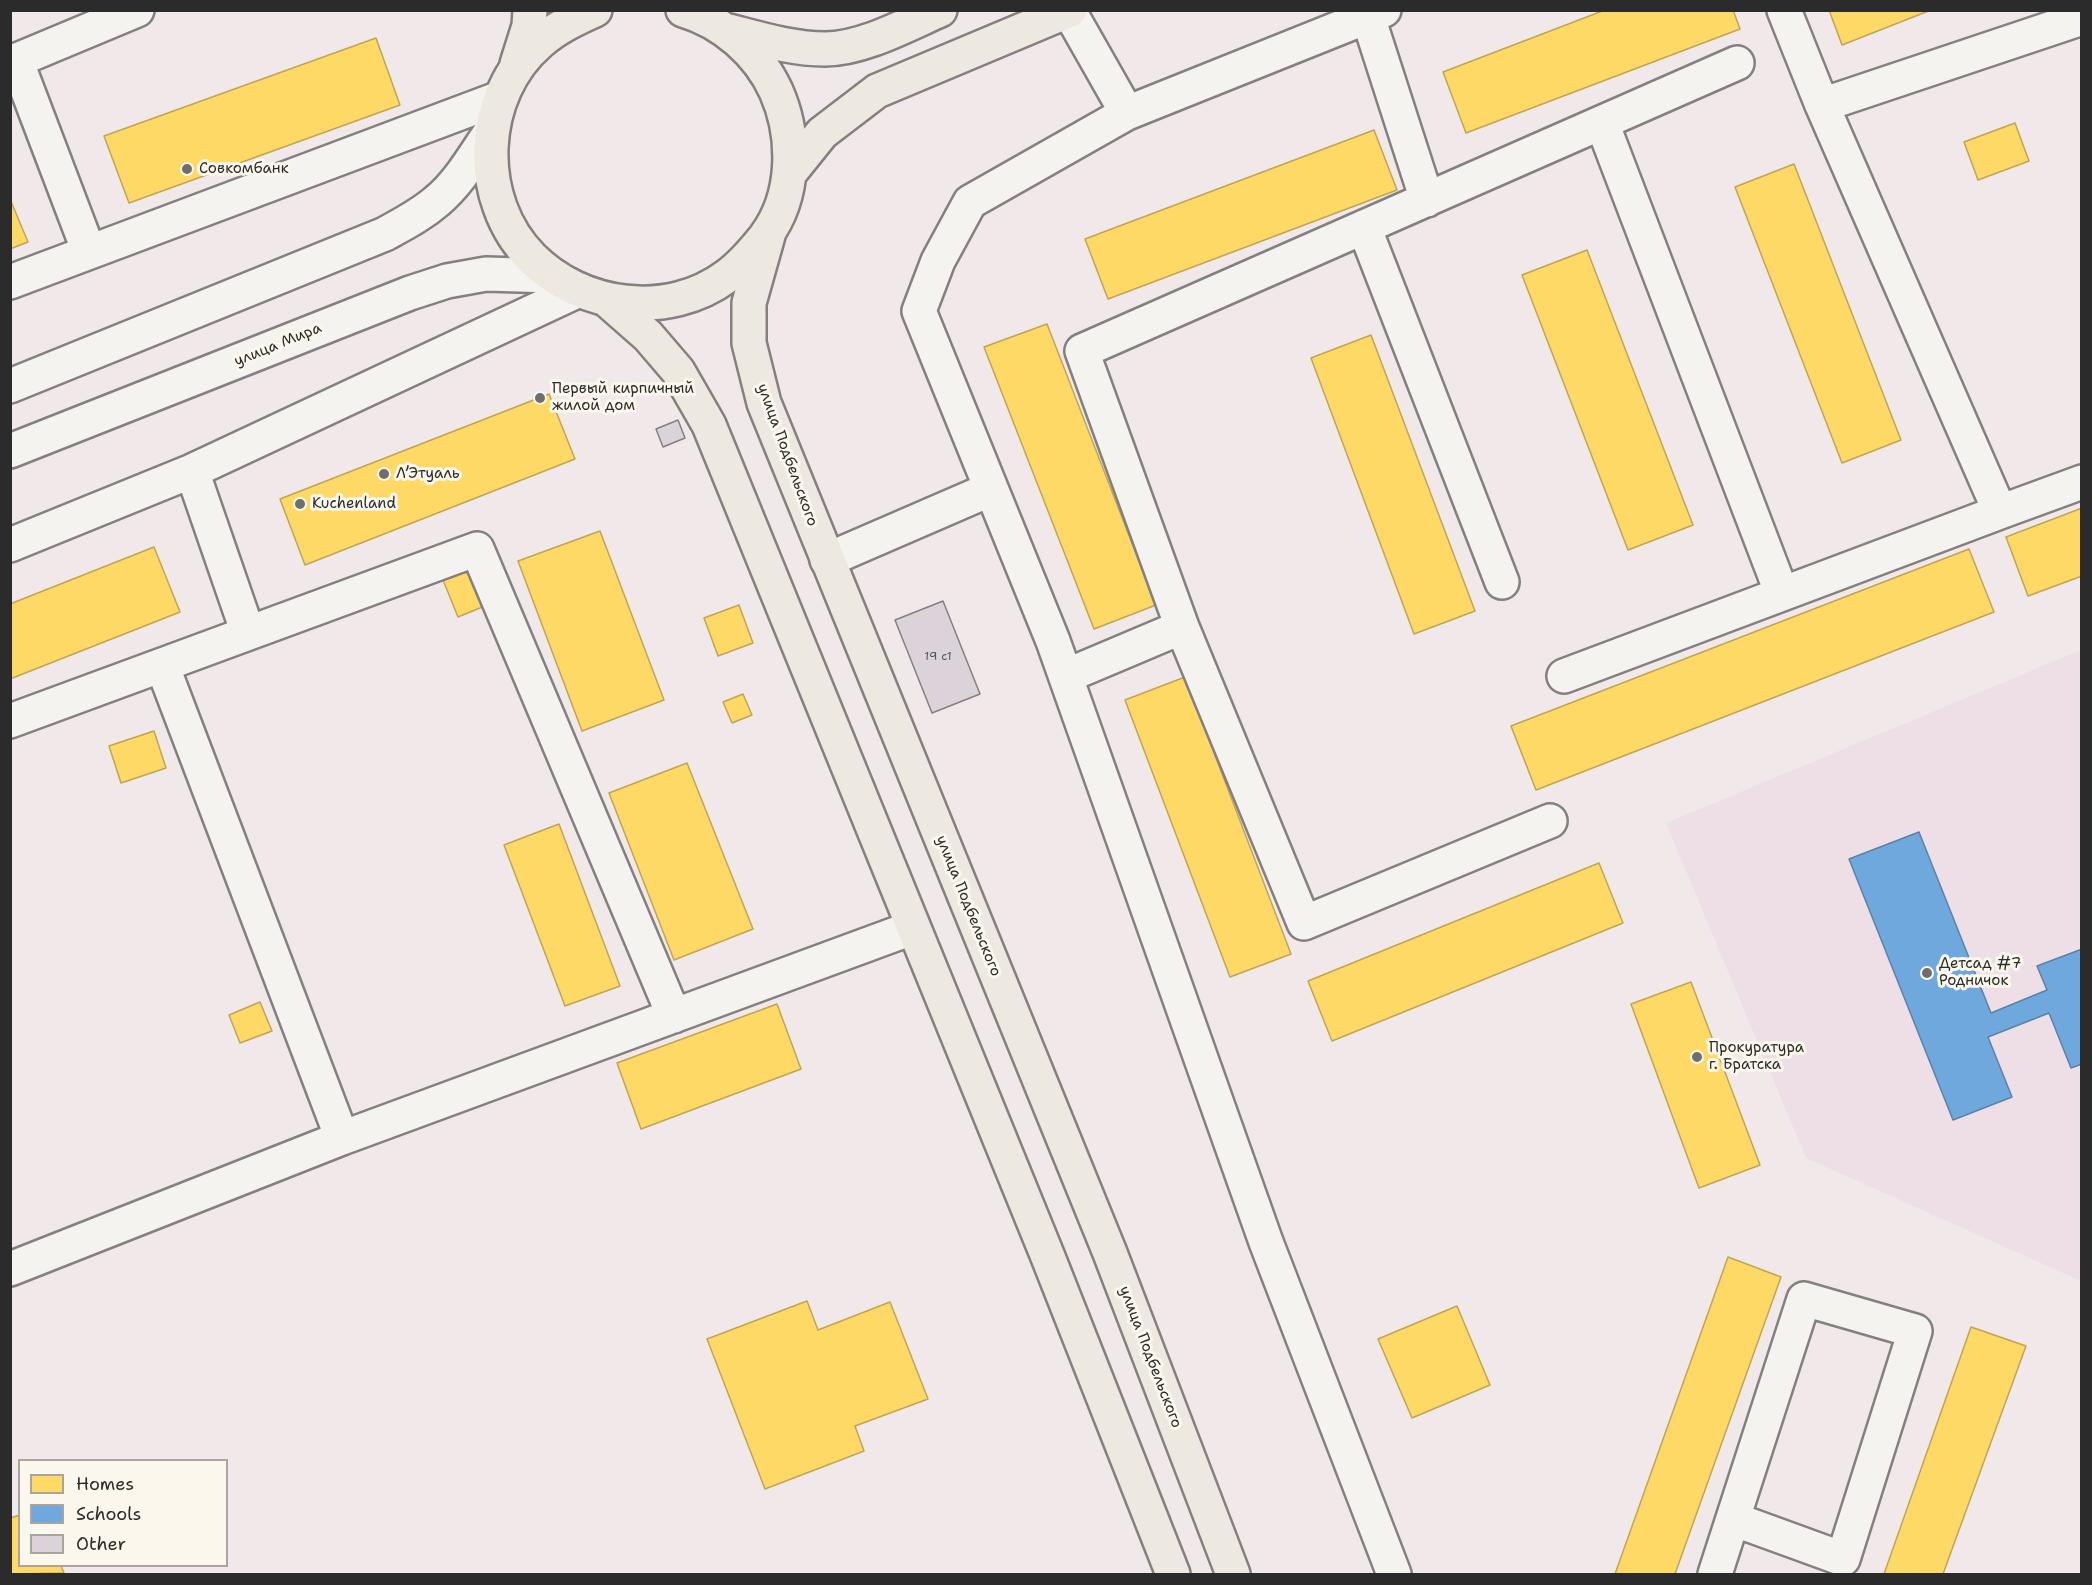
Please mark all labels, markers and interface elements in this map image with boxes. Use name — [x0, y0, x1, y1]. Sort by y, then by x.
place label: Совкомбанк — [199, 160, 289, 178]
marker: Совкомбанк — [180, 162, 194, 176]
street label: улица Мира — [232, 319, 324, 371]
place label: Первый кирпичный жилой дом — [552, 380, 694, 415]
street label: улица Подбельского — [753, 381, 821, 529]
marker: Первый кирпичный жилой дом — [533, 391, 547, 405]
place label: Л’Этуаль — [396, 465, 460, 483]
marker: Л’Этуаль — [377, 467, 391, 481]
place label: Kuchenland — [312, 495, 396, 513]
marker: Kuchenland — [293, 497, 307, 511]
house number: 19 с1 — [924, 650, 952, 664]
street label: улица Подбельского — [931, 833, 1005, 979]
place label: Детсад #7 Родничок — [1939, 955, 2022, 990]
marker: Детсад #7 Родничок — [1920, 966, 1934, 980]
place label: Прокуратура г. Братска — [1709, 1039, 1804, 1074]
marker: Прокуратура г. Братска — [1690, 1050, 1704, 1064]
street label: улица Подбельского — [1115, 1284, 1185, 1430]
legend — [18, 1459, 228, 1567]
text: Homes — [76, 1472, 134, 1496]
text: Schools — [76, 1502, 142, 1526]
text: Other — [76, 1532, 126, 1556]

